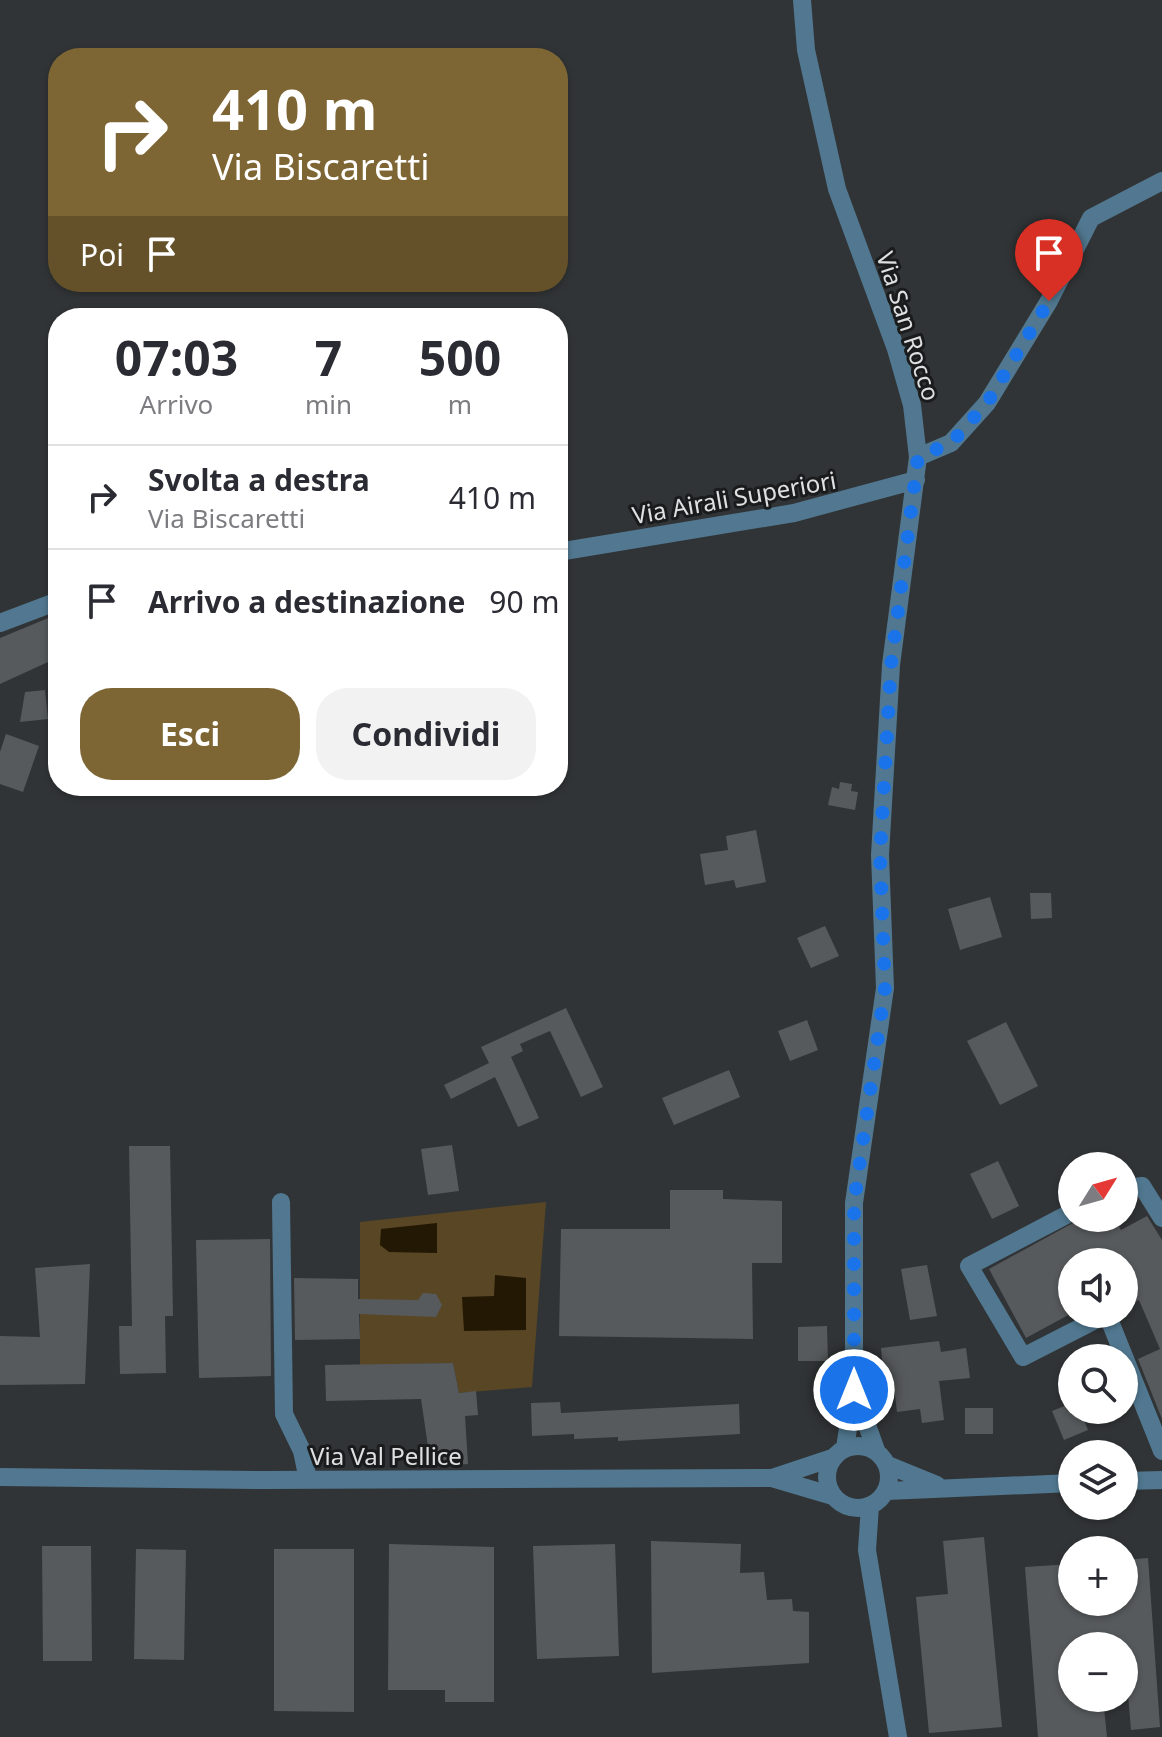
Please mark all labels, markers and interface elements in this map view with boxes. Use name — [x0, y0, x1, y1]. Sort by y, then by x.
text: 410 m — [212, 70, 377, 146]
icon: right — [80, 80, 184, 184]
text: Via Biscaretti — [212, 142, 430, 191]
pin — [1015, 219, 1083, 301]
icon: arrive — [1027, 231, 1071, 275]
icon: arrive — [140, 232, 184, 276]
text: Poi — [80, 234, 124, 275]
street label: Via San Rocco — [869, 247, 949, 405]
text: 07:03 — [115, 325, 238, 390]
text: 7 — [315, 325, 342, 390]
text: 500 — [419, 325, 501, 390]
text: Arrivo — [140, 386, 213, 422]
text: min — [305, 386, 352, 422]
text: m — [448, 386, 472, 422]
text: Svolta a destra — [148, 459, 370, 500]
street label: Via Airali Superiori — [630, 463, 838, 531]
icon: right — [80, 475, 124, 519]
text: 410 m — [449, 477, 536, 518]
text: Via Biscaretti — [148, 500, 305, 536]
icon: arrive — [80, 579, 124, 623]
text: Arrivo a destinazione — [148, 581, 465, 622]
text: 90 m — [489, 581, 559, 622]
button: Esci — [80, 688, 300, 780]
button: Condividi — [316, 688, 536, 780]
north arrow — [1058, 1152, 1138, 1232]
map controls — [1058, 1152, 1138, 1712]
button: sound — [1058, 1248, 1138, 1328]
button: search — [1058, 1344, 1138, 1424]
position arrow — [812, 1348, 896, 1432]
street label: Via Val Pellice — [310, 1439, 462, 1472]
button: layers — [1058, 1440, 1138, 1520]
button: + — [1058, 1536, 1138, 1616]
button: − — [1058, 1632, 1138, 1712]

